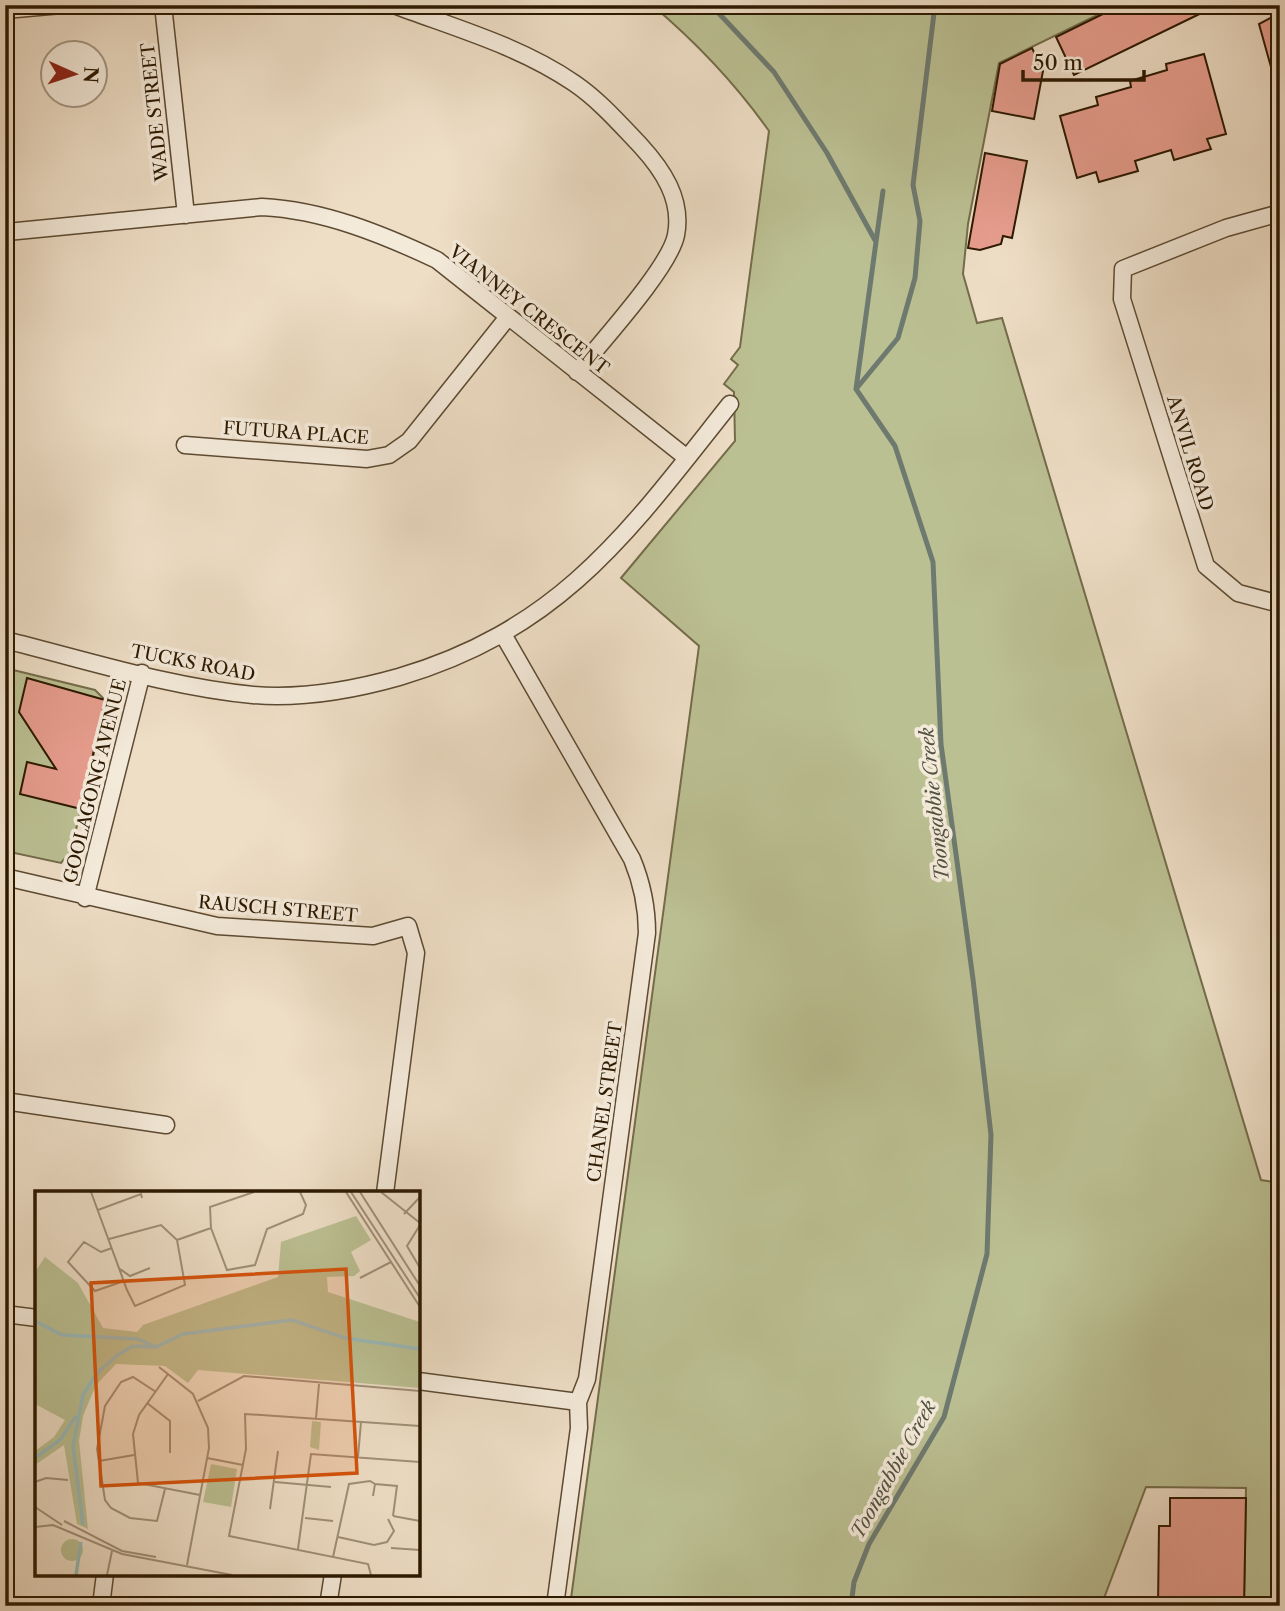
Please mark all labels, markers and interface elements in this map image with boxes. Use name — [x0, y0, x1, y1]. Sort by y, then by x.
north arrow — [38, 38, 108, 108]
scale bar — [1023, 38, 1143, 82]
street label: WADE STREET — [137, 41, 173, 183]
text: 50 m — [1033, 50, 1083, 75]
text: N — [79, 66, 102, 84]
street label: VIANNEY CRESCENT — [444, 240, 614, 380]
street label: ANVIL ROAD — [1162, 392, 1218, 513]
street label: FUTURA PLACE — [222, 417, 370, 449]
street label: TUCKS ROAD — [129, 640, 257, 686]
street label: GOOLAGONG AVENUE — [59, 677, 131, 885]
water label: Toongabbie Creek — [915, 726, 954, 882]
street label: RAUSCH STREET — [197, 891, 359, 927]
street label: CHANEL STREET — [583, 1020, 627, 1184]
inset map — [35, 1191, 420, 1576]
water label: Toongabbie Creek — [846, 1396, 941, 1542]

